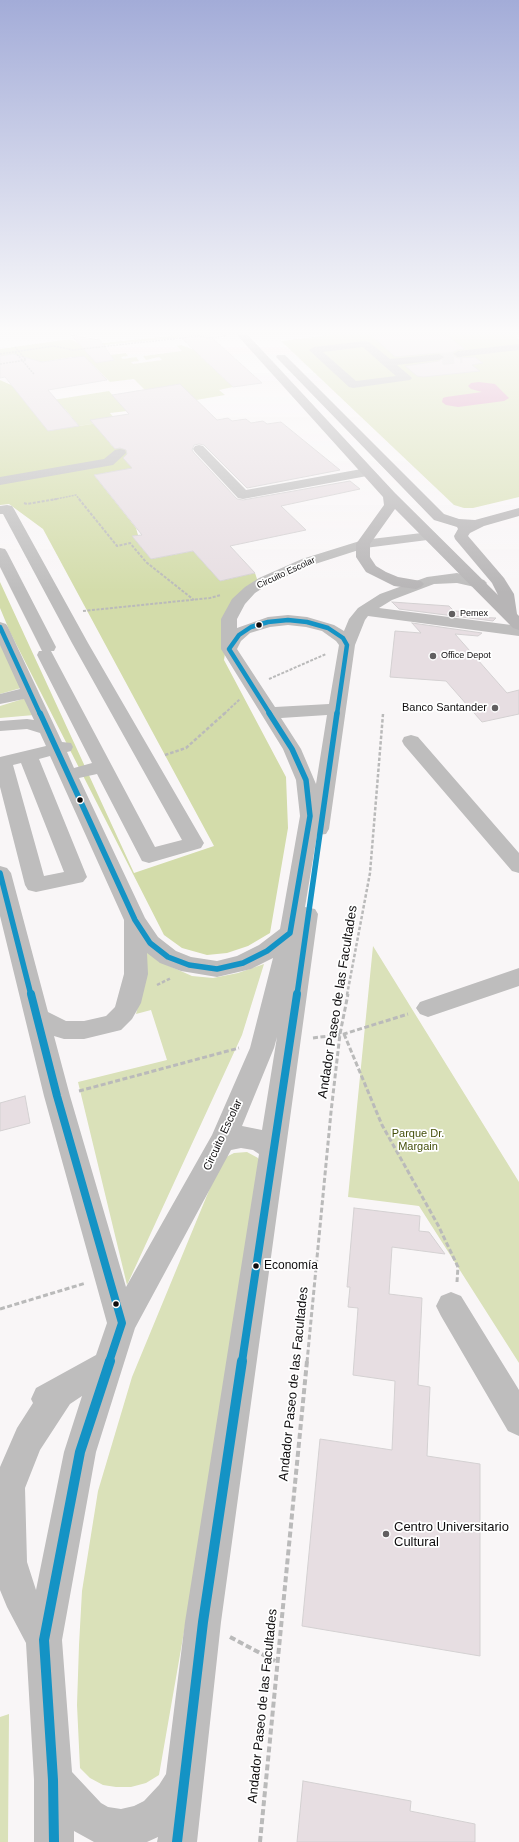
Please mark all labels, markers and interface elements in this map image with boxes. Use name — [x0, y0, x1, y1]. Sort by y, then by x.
street label: Circuito Escolar — [255, 555, 317, 591]
marker: Pemex — [447, 609, 457, 619]
place label: Pemex — [460, 609, 488, 619]
unlabelled marker — [254, 620, 264, 630]
marker: Office Depot — [428, 651, 438, 661]
place label: Office Depot — [441, 651, 491, 661]
place label: Banco Santander — [402, 701, 487, 715]
marker: Banco Santander — [490, 703, 500, 713]
unlabelled marker — [75, 795, 85, 805]
street label: Andador Paseo de las Facultades — [315, 904, 361, 1100]
street label: Circuito Escolar — [201, 1097, 245, 1173]
park label: Parque Dr. Margain — [392, 1127, 444, 1153]
place label: Economía — [264, 1259, 318, 1273]
marker: Economía — [251, 1261, 261, 1271]
street label: Andador Paseo de las Facultades — [276, 1286, 312, 1482]
unlabelled marker — [111, 1299, 121, 1309]
place label: Centro Universitario Cultural — [394, 1519, 509, 1550]
marker: Centro Universitario Cultural — [381, 1529, 391, 1539]
street label: Andador Paseo de las Facultades — [245, 1608, 281, 1804]

